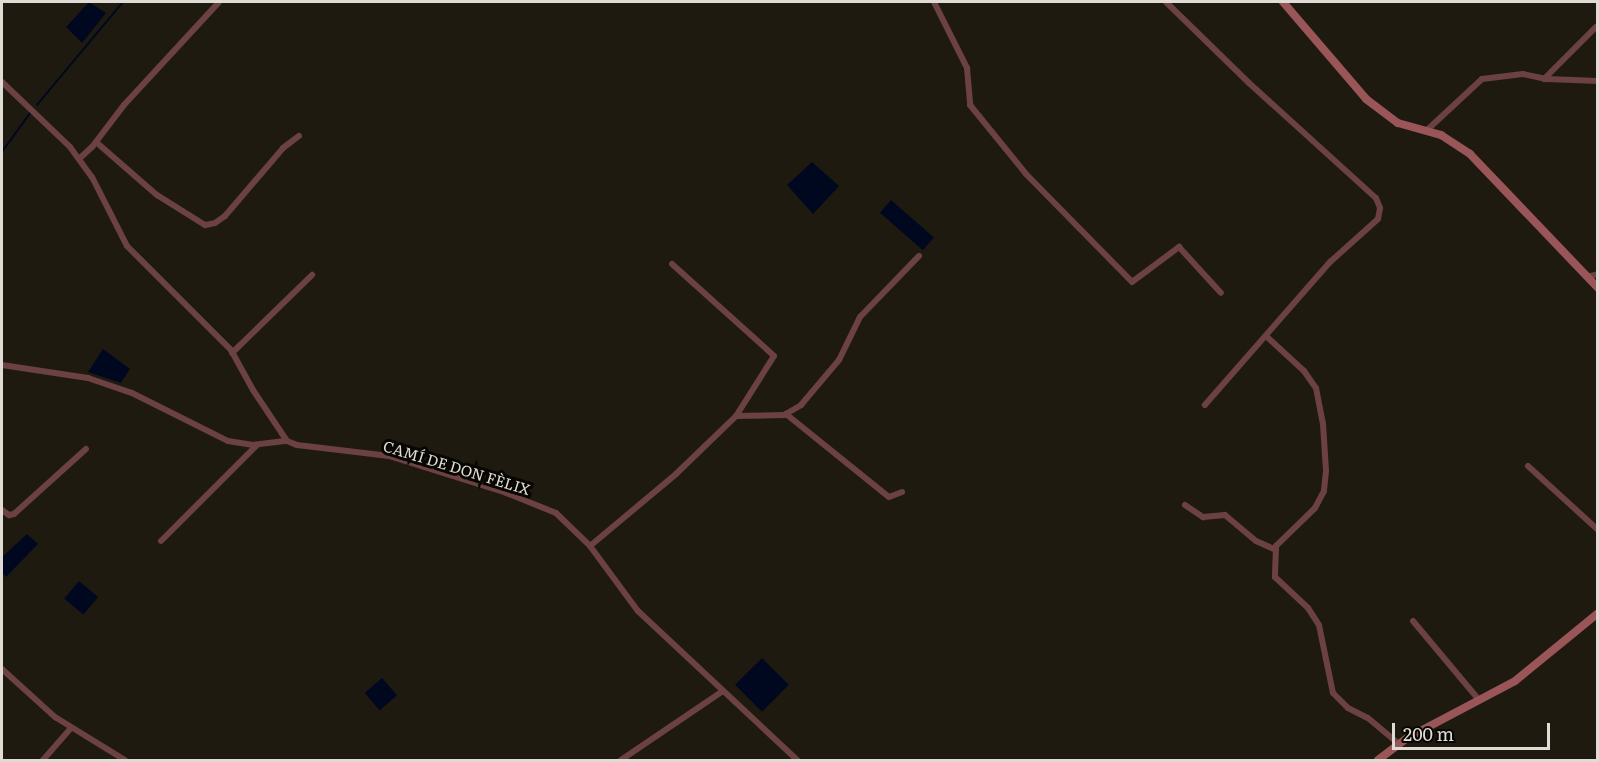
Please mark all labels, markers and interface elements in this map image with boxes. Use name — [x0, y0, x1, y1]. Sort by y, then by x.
street label: CAMÍ DE DON FÈLIX — [381, 436, 533, 498]
scale bar — [1395, 711, 1552, 749]
text: 200 m — [1403, 720, 1454, 747]

